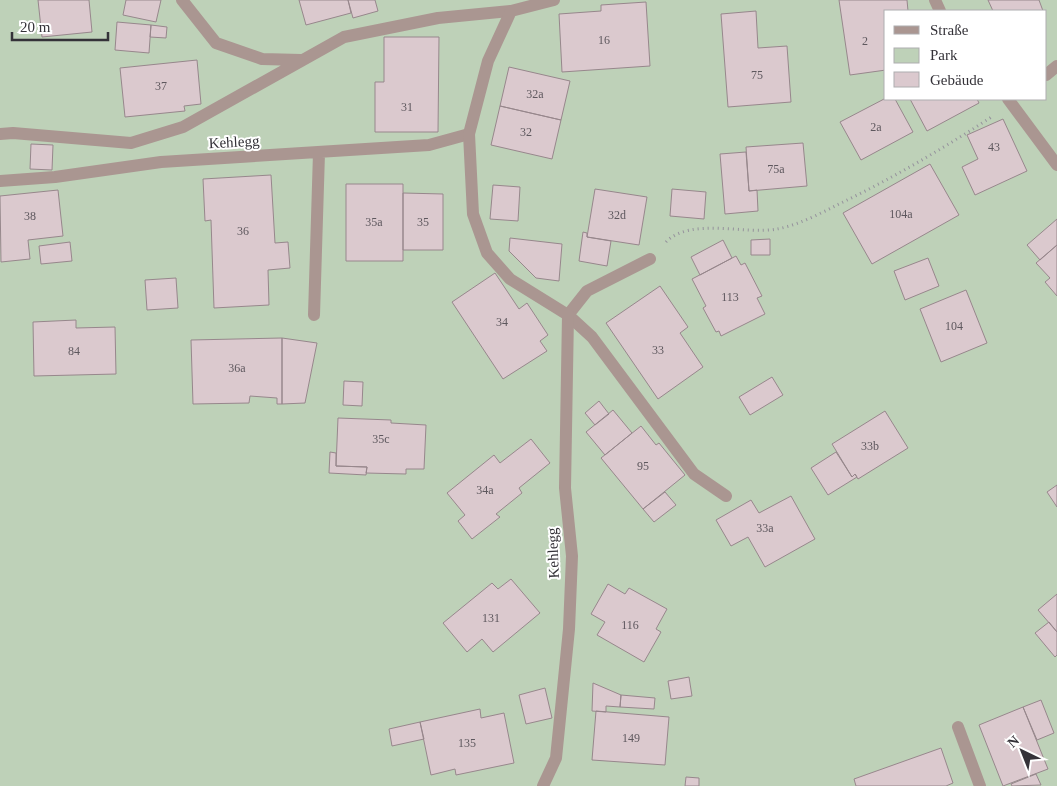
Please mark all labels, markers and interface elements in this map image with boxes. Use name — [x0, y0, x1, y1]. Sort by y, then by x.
scale bar — [12, 10, 109, 42]
legend — [884, 10, 1047, 100]
text: 20 m — [20, 19, 51, 35]
text: Straße — [930, 22, 969, 38]
house number: 16 — [598, 33, 610, 47]
house number: 2 — [862, 34, 868, 48]
text: Park — [930, 47, 958, 63]
house number: 75 — [751, 68, 763, 82]
text: Gebäude — [930, 72, 984, 88]
house number: 37 — [155, 79, 167, 93]
house number: 32a — [526, 87, 544, 101]
house number: 31 — [401, 100, 413, 114]
house number: 2a — [870, 120, 882, 134]
house number: 32 — [520, 125, 532, 139]
street label: Kehlegg — [208, 133, 260, 151]
house number: 43 — [988, 140, 1000, 154]
house number: 75a — [767, 162, 785, 176]
house number: 104a — [889, 207, 913, 221]
house number: 32d — [608, 208, 626, 222]
house number: 38 — [24, 209, 36, 223]
house number: 35a — [365, 215, 383, 229]
house number: 35 — [417, 215, 429, 229]
house number: 36 — [237, 224, 249, 238]
house number: 113 — [721, 290, 739, 304]
house number: 34 — [496, 315, 508, 329]
house number: 104 — [945, 319, 963, 333]
house number: 33 — [652, 343, 664, 357]
house number: 84 — [68, 344, 80, 358]
house number: 36a — [228, 361, 246, 375]
house number: 35c — [372, 432, 390, 446]
house number: 33b — [861, 439, 879, 453]
house number: 95 — [637, 459, 649, 473]
house number: 34a — [476, 483, 494, 497]
house number: 33a — [756, 521, 774, 535]
street label: Kehlegg — [544, 527, 562, 579]
house number: 131 — [482, 611, 500, 625]
house number: 116 — [621, 618, 639, 632]
north arrow — [997, 726, 1047, 776]
house number: 149 — [622, 731, 640, 745]
text: N — [1005, 733, 1022, 751]
house number: 135 — [458, 736, 476, 750]

